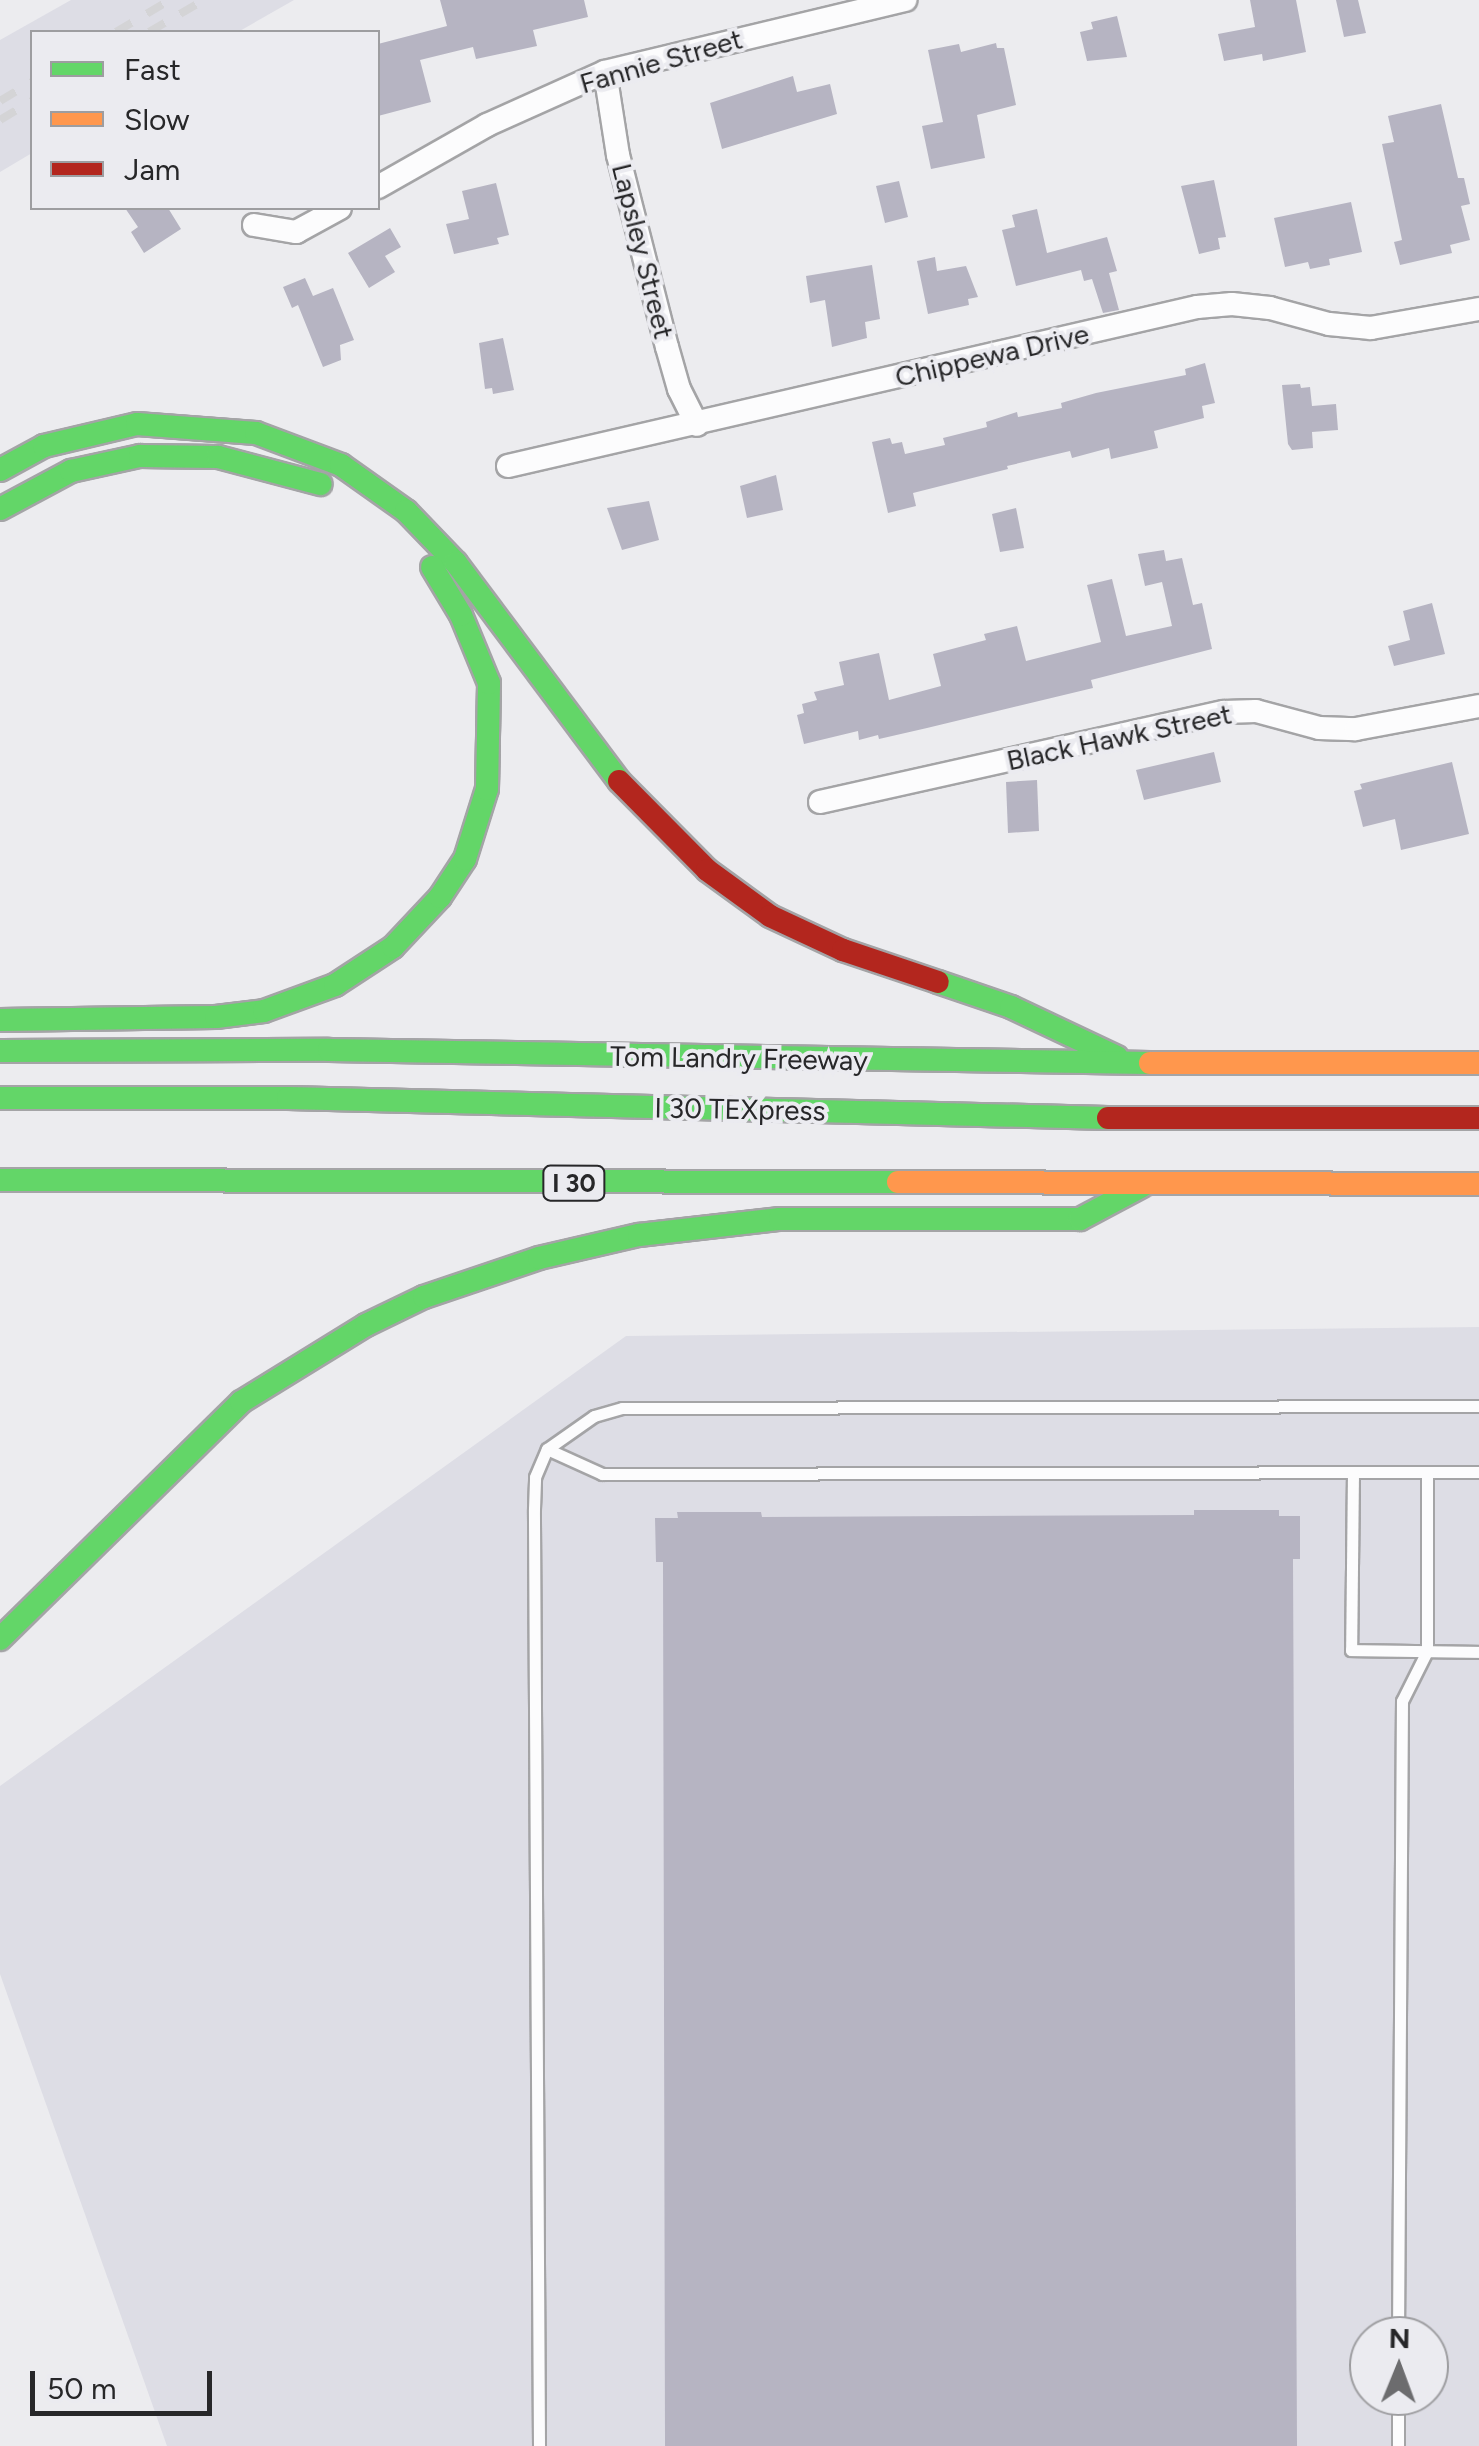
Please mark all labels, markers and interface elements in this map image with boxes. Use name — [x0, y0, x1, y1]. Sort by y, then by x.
street label: Fannie Street — [576, 22, 746, 100]
legend — [30, 30, 380, 210]
text: Fast — [124, 51, 181, 88]
text: Slow — [124, 101, 190, 138]
text: Jam — [124, 151, 180, 188]
street label: Lapsley Street — [605, 160, 681, 342]
street label: Chippewa Drive — [892, 316, 1092, 394]
street label: Black Hawk Street — [1003, 697, 1235, 777]
street label: Tom Landry Freeway — [610, 1039, 868, 1077]
street label: I 30 TEXpress — [654, 1091, 826, 1127]
road number: I 30 — [542, 1163, 606, 1203]
north arrow — [1349, 2316, 1449, 2416]
text: N — [1388, 2321, 1411, 2355]
scale bar — [35, 2351, 218, 2413]
text: 50 m — [47, 2370, 116, 2407]

